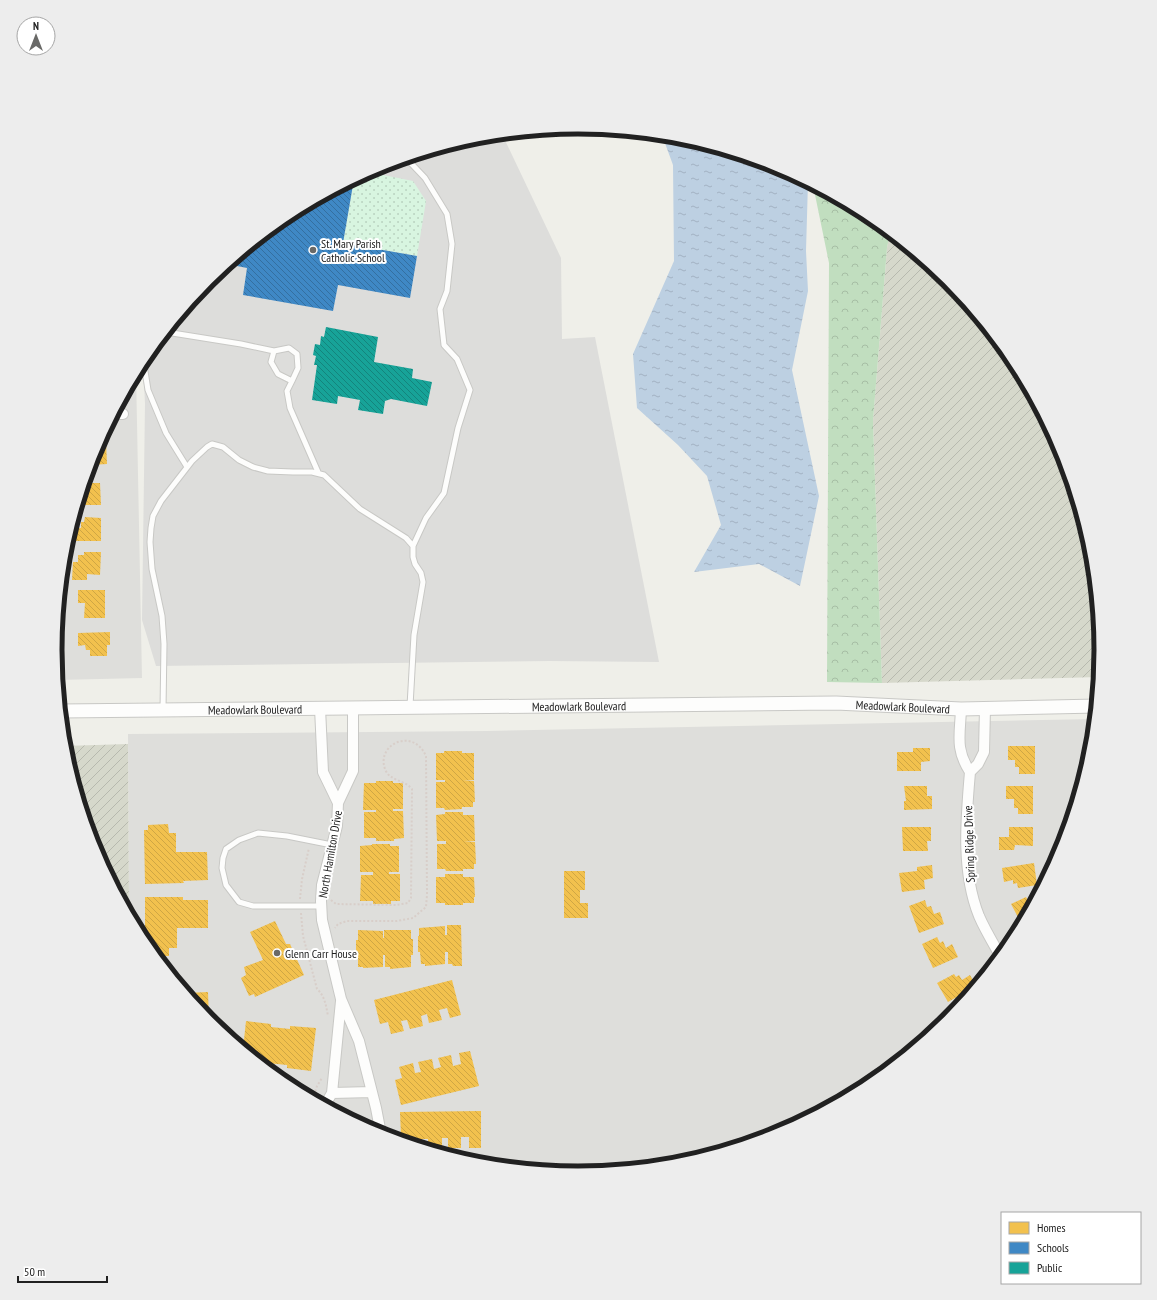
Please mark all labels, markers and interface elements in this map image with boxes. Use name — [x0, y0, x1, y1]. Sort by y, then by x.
north arrow — [16, 16, 56, 56]
text: N — [33, 19, 39, 33]
place label: St. Mary Parish Catholic School — [321, 236, 385, 265]
marker: St. Mary Parish Catholic School — [308, 245, 318, 255]
street label: Meadowlark Boulevard — [855, 696, 950, 716]
street label: Meadowlark Boulevard — [532, 698, 626, 714]
street label: Meadowlark Boulevard — [208, 701, 302, 717]
street label: Spring Ridge Drive — [960, 805, 978, 883]
street label: North Hamilton Drive — [315, 809, 345, 899]
place label: Glenn Carr House — [285, 946, 357, 961]
marker: Glenn Carr House — [272, 948, 282, 958]
legend — [1001, 1212, 1141, 1284]
text: Homes — [1037, 1220, 1065, 1235]
text: Schools — [1037, 1240, 1069, 1255]
scale bar — [18, 1258, 107, 1284]
text: Public — [1037, 1260, 1063, 1275]
text: 50 m — [24, 1264, 45, 1279]

